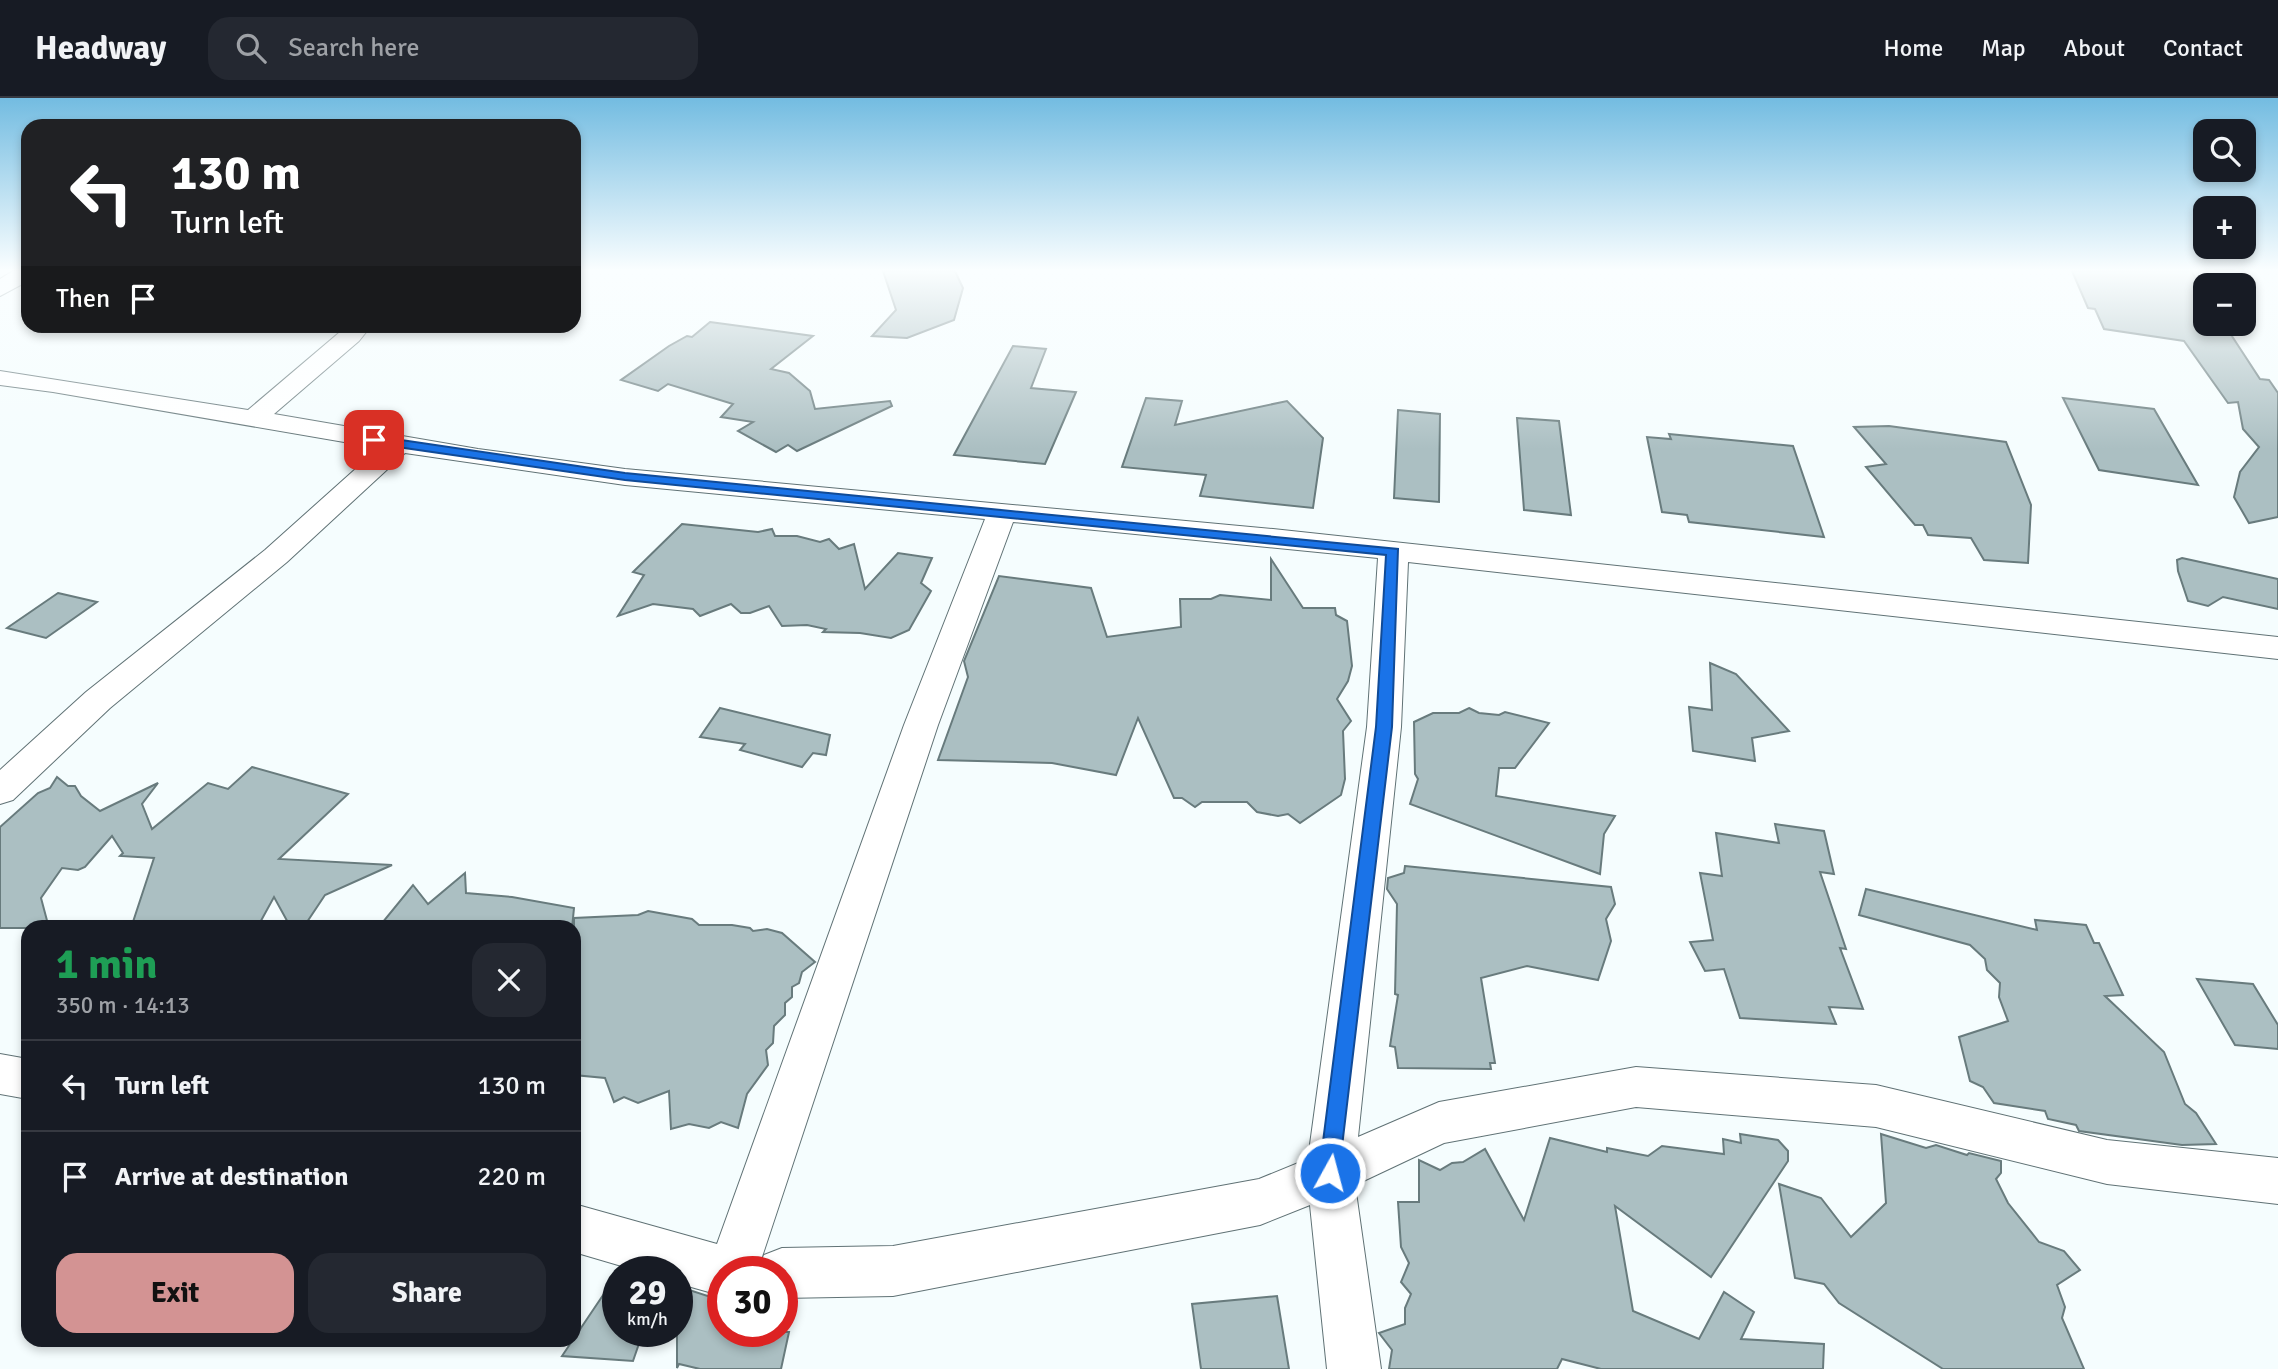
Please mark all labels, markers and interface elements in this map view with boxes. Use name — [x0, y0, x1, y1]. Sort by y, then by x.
search box — [208, 17, 698, 80]
text: Headway — [35, 28, 166, 69]
icon: search — [232, 29, 270, 67]
text: Search here — [288, 32, 419, 64]
text: Home — [1883, 33, 1943, 63]
text: Map — [1981, 33, 2026, 63]
text: About — [2064, 33, 2125, 63]
text: Contact — [2163, 33, 2243, 63]
map controls — [2193, 119, 2256, 336]
button: search — [2193, 119, 2256, 182]
text: 130 m — [171, 143, 301, 203]
icon: left — [56, 147, 147, 238]
button: + — [2193, 196, 2256, 259]
text: Turn left — [171, 203, 284, 242]
button: − — [2193, 273, 2256, 336]
icon: arrive — [124, 280, 162, 318]
text: Then — [56, 283, 110, 315]
pin — [344, 410, 404, 470]
icon: arrive — [355, 421, 393, 459]
text: 1 min — [56, 939, 157, 990]
button: close — [472, 943, 546, 1017]
text: 350 m · 14:13 — [56, 991, 190, 1020]
icon: left — [56, 1067, 94, 1105]
text: Turn left — [115, 1070, 209, 1102]
text: 130 m — [477, 1070, 546, 1102]
position arrow — [1293, 1136, 1367, 1210]
icon: arrive — [56, 1158, 94, 1196]
text: Arrive at destination — [115, 1161, 348, 1193]
text: 220 m — [477, 1161, 546, 1193]
button: Exit — [56, 1253, 294, 1333]
button: Share — [308, 1253, 546, 1333]
speed limit sign: 30 — [707, 1256, 798, 1347]
text: 29 — [629, 1271, 666, 1314]
text: km/h — [627, 1308, 668, 1330]

